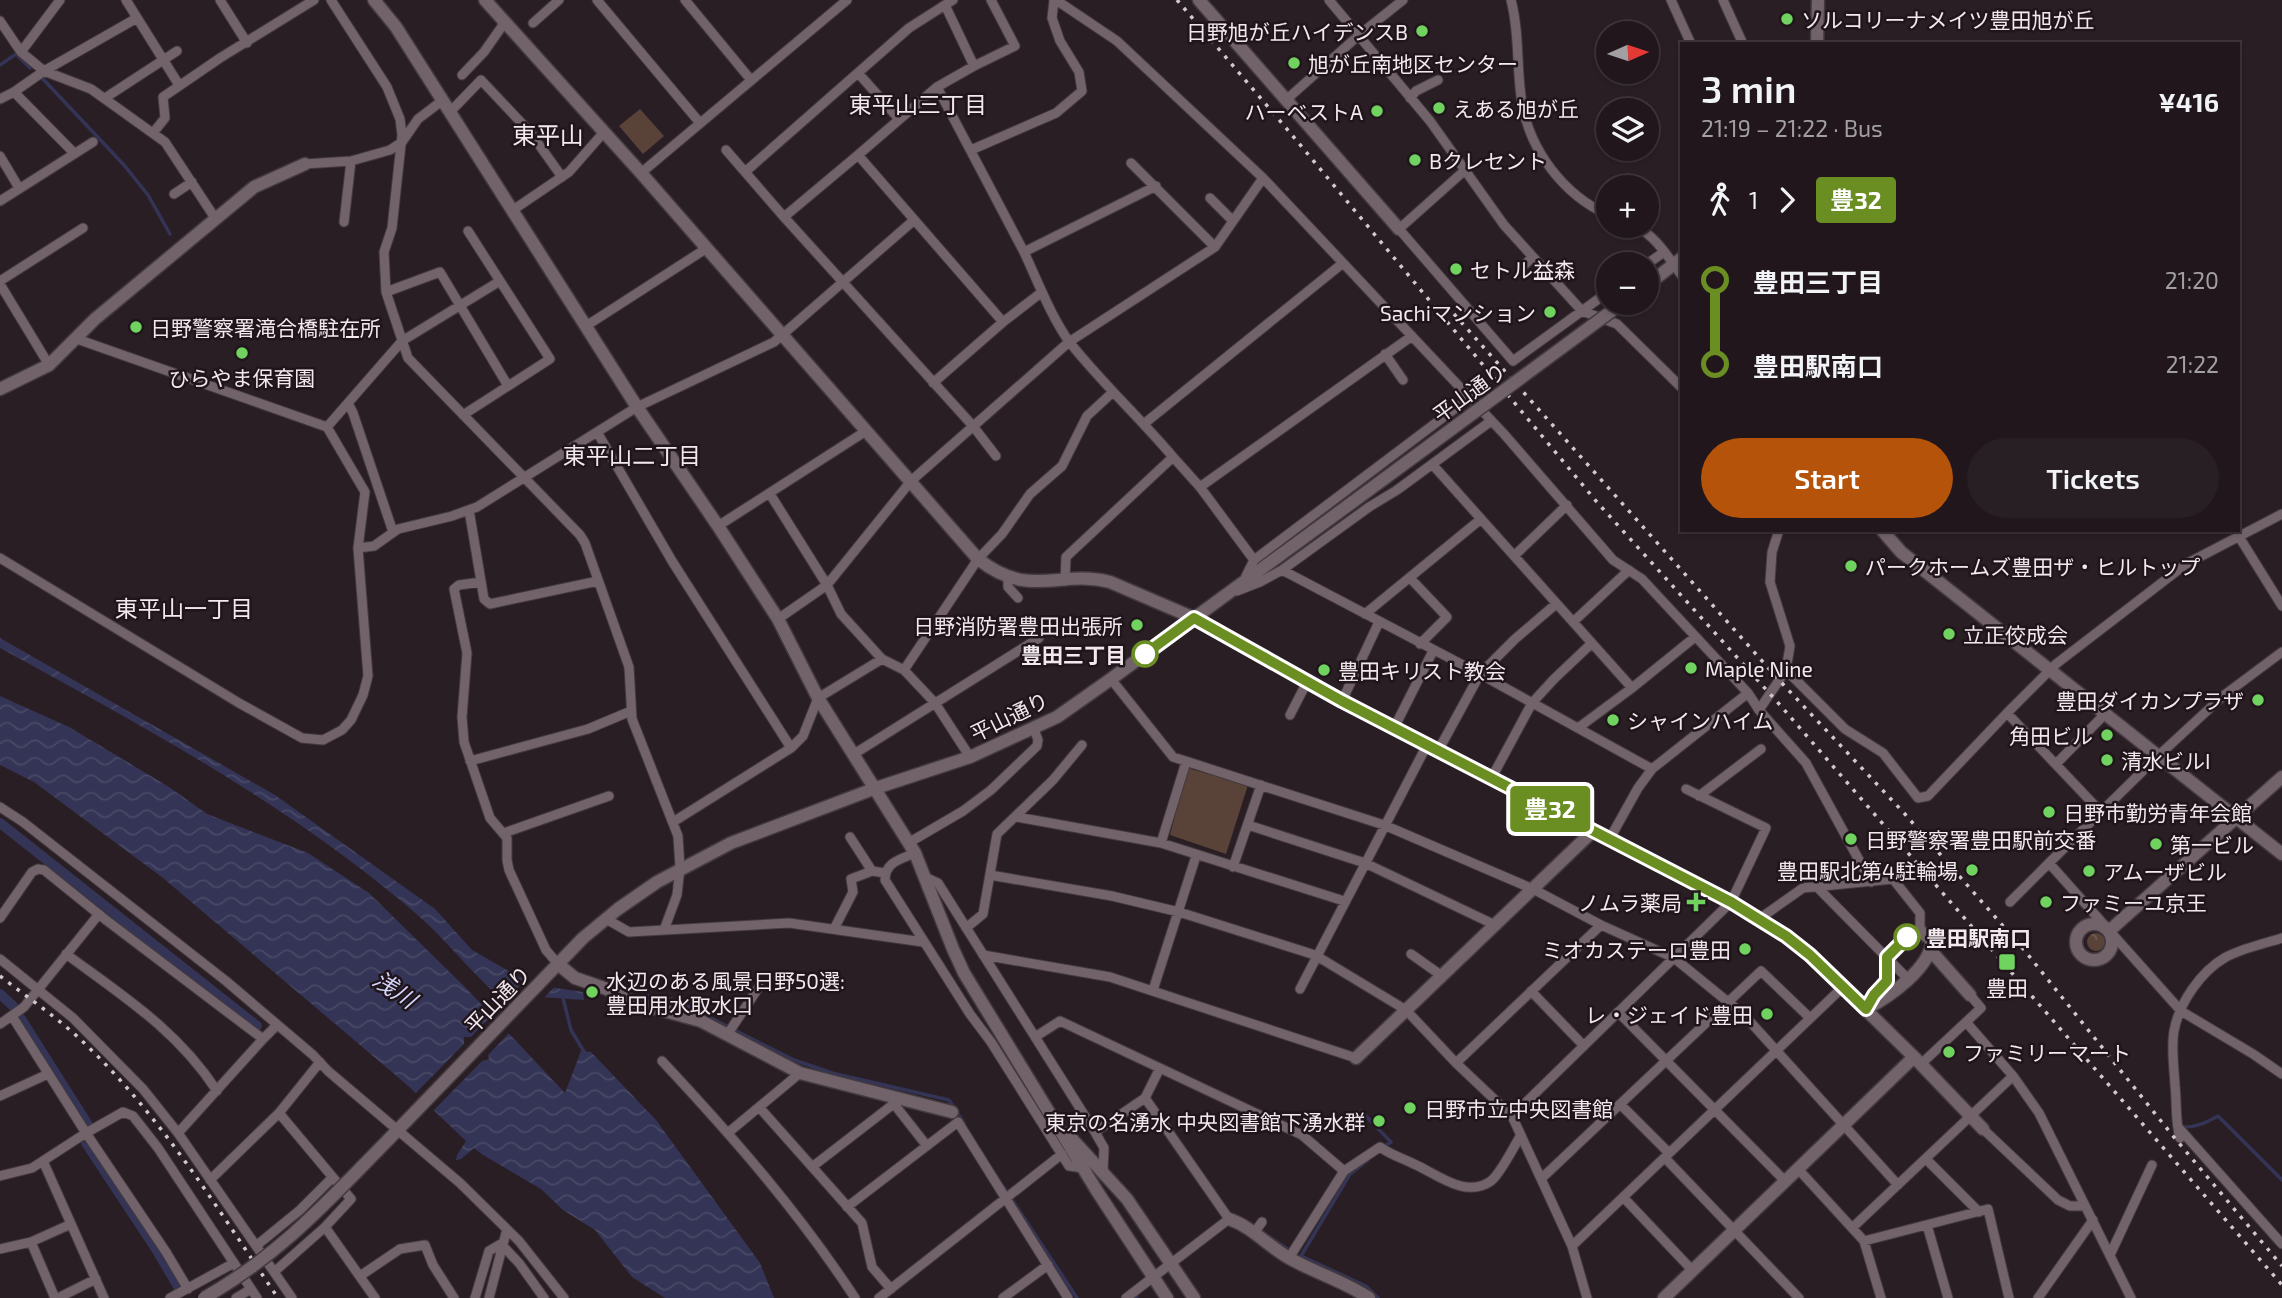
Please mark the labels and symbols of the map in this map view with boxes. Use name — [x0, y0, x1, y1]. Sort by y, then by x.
place label: ソルコリーナメイツ豊田旭が丘 — [1801, 7, 2095, 32]
marker: ソルコリーナメイツ豊田旭が丘 — [1779, 11, 1795, 27]
place label: 日野旭が丘ハイデンスB — [1186, 19, 1408, 44]
north arrow — [1596, 21, 1659, 84]
marker: 日野旭が丘ハイデンスB — [1414, 23, 1430, 39]
place label: 旭が丘南地区センター — [1308, 51, 1518, 76]
marker: 旭が丘南地区センター — [1286, 55, 1302, 71]
district label: 東平山三丁目 — [849, 90, 987, 118]
place label: えある旭が丘 — [1453, 96, 1579, 121]
place label: ハーベストA — [1245, 99, 1363, 124]
marker: えある旭が丘 — [1431, 100, 1447, 116]
marker: ハーベストA — [1369, 103, 1385, 119]
district label: 東平山 — [512, 120, 584, 149]
place label: Bクレセント — [1429, 148, 1547, 173]
marker: Bクレセント — [1407, 152, 1423, 168]
place label: セトル益森 — [1470, 257, 1575, 282]
marker: セトル益森 — [1448, 261, 1464, 277]
place label: Sachiマンション — [1380, 300, 1536, 325]
marker: Sachiマンション — [1542, 304, 1558, 320]
place label: 日野警察署滝合橋駐在所 — [150, 315, 381, 340]
marker: 日野警察署滝合橋駐在所 — [128, 319, 144, 335]
marker: ひらやま保育園 — [234, 345, 250, 361]
street label: 平山通り — [1428, 357, 1510, 427]
place label: ひらやま保育園 — [169, 365, 316, 390]
district label: 東平山二丁目 — [563, 441, 701, 469]
place label: パークホームズ豊田ザ・ヒルトップ — [1865, 554, 2200, 579]
marker: パークホームズ豊田ザ・ヒルトップ — [1843, 558, 1859, 574]
district label: 東平山一丁目 — [115, 594, 253, 622]
place label: 日野消防署豊田出張所 — [913, 613, 1123, 638]
marker: 日野消防署豊田出張所 — [1129, 617, 1145, 633]
place label: 立正佼成会 — [1963, 622, 2068, 647]
marker: 立正佼成会 — [1941, 626, 1957, 642]
marker: 豊田三丁目 — [1132, 641, 1158, 667]
place label: 豊田三丁目 — [1021, 642, 1126, 667]
place label: Maple Nine — [1705, 656, 1813, 681]
place label: 豊田キリスト教会 — [1338, 658, 1506, 683]
marker: Maple Nine — [1683, 660, 1699, 676]
marker: 豊田キリスト教会 — [1316, 662, 1332, 678]
street label: 平山通り — [966, 686, 1052, 746]
place label: 豊田ダイカンプラザ — [2056, 688, 2244, 713]
marker: 豊田ダイカンプラザ — [2250, 692, 2266, 708]
place label: シャインハイム — [1627, 708, 1773, 733]
marker: シャインハイム — [1605, 712, 1621, 728]
place label: 角田ビル — [2009, 723, 2093, 748]
marker: 角田ビル — [2099, 727, 2115, 743]
place label: 清水ビルI — [2121, 748, 2211, 773]
marker: 清水ビルI — [2099, 752, 2115, 768]
line badge: 豊32 — [1510, 786, 1590, 832]
place label: 日野市勤労青年会館 — [2063, 800, 2252, 825]
marker: 日野市勤労青年会館 — [2041, 804, 2057, 820]
place label: 日野警察署豊田駅前交番 — [1865, 827, 2096, 852]
marker: 日野警察署豊田駅前交番 — [1843, 831, 1859, 847]
place label: 第一ビル — [2170, 832, 2254, 857]
marker: 第一ビル — [2148, 836, 2164, 852]
place label: 豊田駅北第4駐輪場 — [1777, 858, 1958, 883]
place label: アムーザビル — [2103, 859, 2227, 884]
marker: 豊田駅北第4駐輪場 — [1964, 862, 1980, 878]
marker: アムーザビル — [2081, 863, 2097, 879]
place label: ノムラ薬局 — [1578, 890, 1682, 915]
place label: ファミーユ京王 — [2060, 890, 2207, 915]
marker: ノムラ薬局 — [1688, 894, 1704, 910]
marker: ファミーユ京王 — [2038, 894, 2054, 910]
marker: 豊田駅南口 — [1894, 924, 1920, 950]
place label: 豊田駅南口 — [1926, 925, 2031, 950]
place label: ミオカステーロ豊田 — [1542, 937, 1731, 962]
marker: ミオカステーロ豊田 — [1737, 941, 1753, 957]
marker: 豊田 — [1997, 952, 2017, 972]
street label: 平山通り — [459, 960, 535, 1038]
water label: 浅川 — [368, 965, 424, 1015]
place label: 水辺のある風景日野50選: 豊田用水取水口 — [606, 968, 845, 1017]
place label: 豊田 — [1986, 975, 2028, 1000]
marker: 水辺のある風景日野50選: 豊田用水取水口 — [584, 984, 600, 1000]
place label: レ・ジェイド豊田 — [1585, 1002, 1753, 1027]
marker: レ・ジェイド豊田 — [1759, 1006, 1775, 1022]
place label: ファミリーマート — [1963, 1040, 2131, 1065]
marker: ファミリーマート — [1941, 1044, 1957, 1060]
place label: 日野市立中央図書館 — [1424, 1096, 1613, 1121]
marker: 日野市立中央図書館 — [1402, 1100, 1418, 1116]
place label: 東京の名湧水 中央図書館下湧水群 — [1045, 1109, 1365, 1134]
marker: 東京の名湧水 中央図書館下湧水群 — [1371, 1113, 1387, 1129]

